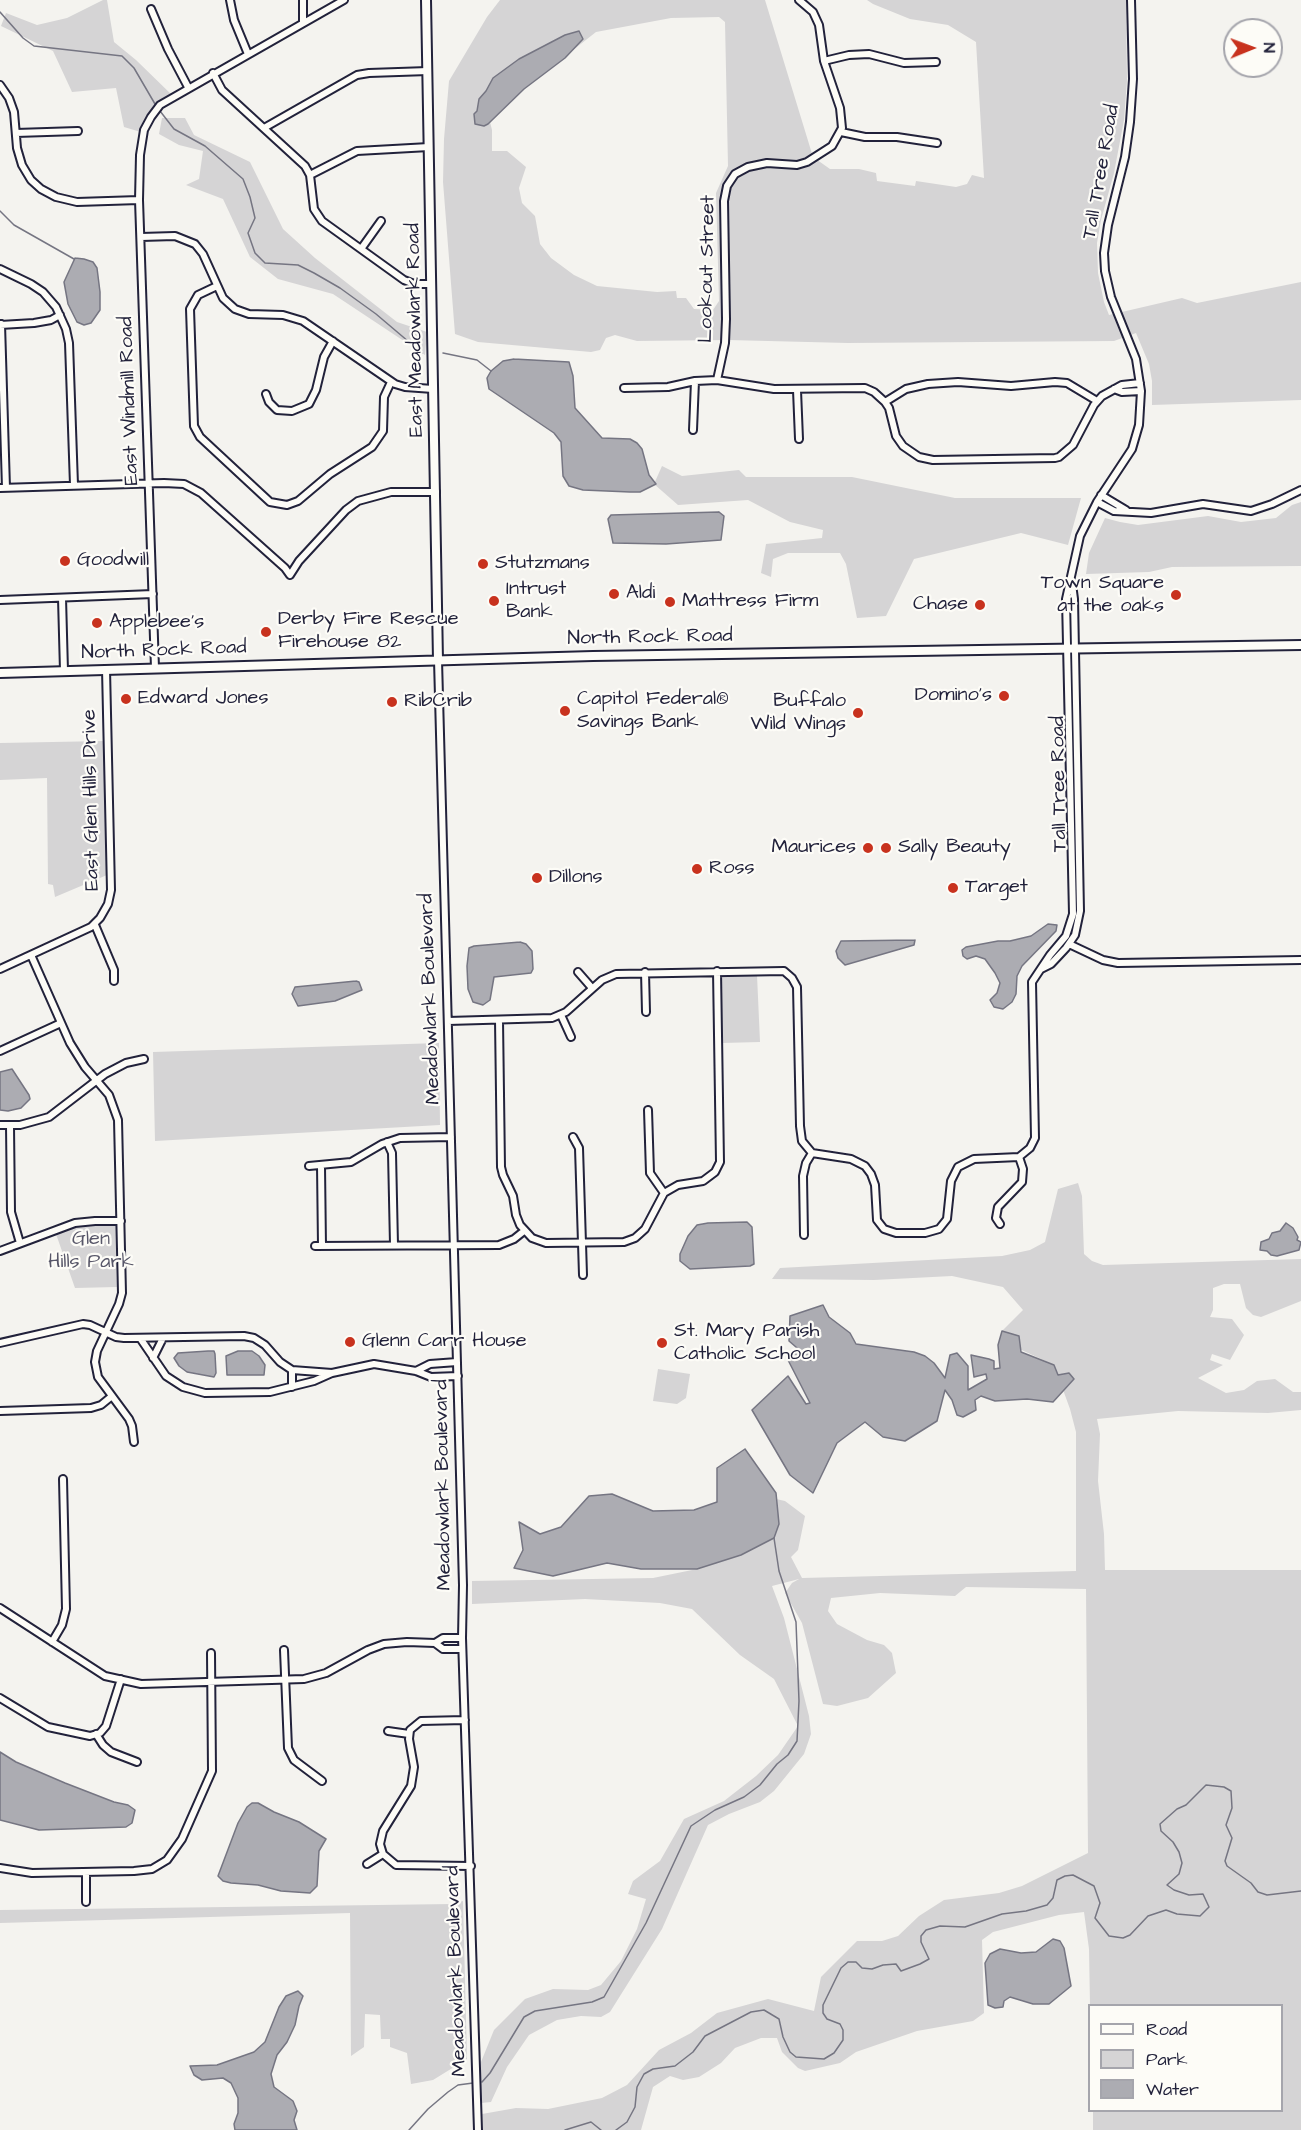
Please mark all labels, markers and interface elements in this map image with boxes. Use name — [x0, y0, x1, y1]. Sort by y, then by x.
north arrow — [1223, 18, 1283, 78]
text: N — [1258, 43, 1280, 53]
street label: Tall Tree Road — [1078, 103, 1126, 241]
street label: Lookout Street — [695, 195, 721, 343]
street label: East Meadowlark Road — [402, 223, 430, 437]
street label: East Windmill Road — [115, 316, 145, 486]
place label: Goodwill — [77, 549, 149, 573]
place label: Stutzmans — [495, 552, 590, 576]
marker: Goodwill — [58, 554, 72, 568]
marker: Stutzmans — [476, 557, 490, 571]
place label: Town Square at the oaks — [1041, 572, 1164, 619]
place label: Intrust Bank — [506, 578, 566, 625]
place label: Aldi — [626, 582, 655, 606]
marker: Aldi — [607, 587, 621, 601]
marker: Town Square at the oaks — [1169, 588, 1183, 602]
place label: Mattress Firm — [682, 590, 818, 614]
place label: Chase — [913, 593, 968, 617]
marker: Intrust Bank — [487, 594, 501, 608]
marker: Mattress Firm — [663, 595, 677, 609]
marker: Chase — [973, 598, 987, 612]
place label: Derby Fire Rescue Firehouse 82 — [278, 608, 459, 655]
place label: Applebee's — [109, 611, 204, 635]
marker: Applebee's — [90, 616, 104, 630]
marker: Derby Fire Rescue Firehouse 82 — [259, 625, 273, 639]
street label: North Rock Road — [567, 625, 733, 651]
street label: North Rock Road — [81, 636, 247, 666]
place label: Domino's — [915, 684, 992, 708]
place label: Edward Jones — [138, 687, 268, 711]
place label: Capitol Federal® Savings Bank — [577, 688, 729, 735]
marker: Domino's — [997, 689, 1011, 703]
place label: RibCrib — [404, 690, 472, 714]
place label: Buffalo Wild Wings — [751, 690, 846, 737]
marker: Edward Jones — [119, 692, 133, 706]
marker: RibCrib — [385, 695, 399, 709]
marker: Capitol Federal® Savings Bank — [558, 704, 572, 718]
marker: Buffalo Wild Wings — [851, 706, 865, 720]
street label: East Glen Hills Drive — [78, 709, 106, 891]
street label: Tall Tree Road — [1047, 716, 1073, 852]
place label: Maurices — [772, 836, 856, 860]
place label: Sally Beauty — [898, 836, 1011, 860]
marker: Maurices — [861, 841, 875, 855]
marker: Sally Beauty — [879, 841, 893, 855]
place label: Ross — [709, 857, 755, 881]
marker: Ross — [690, 862, 704, 876]
place label: Dillons — [549, 866, 603, 890]
marker: Dillons — [530, 871, 544, 885]
place label: Target — [965, 876, 1028, 900]
marker: Target — [946, 881, 960, 895]
street label: Meadowlark Boulevard — [415, 893, 447, 1105]
park label: Glen Hills Park — [48, 1228, 134, 1275]
place label: St. Mary Parish Catholic School — [674, 1320, 819, 1367]
place label: Glenn Carr House — [362, 1330, 527, 1354]
marker: Glenn Carr House — [343, 1335, 357, 1349]
marker: St. Mary Parish Catholic School — [655, 1336, 669, 1350]
street label: Meadowlark Boulevard — [430, 1379, 458, 1591]
street label: Meadowlark Boulevard — [441, 1865, 473, 2077]
legend — [1088, 2004, 1283, 2112]
text: Road — [1146, 2017, 1187, 2042]
text: Park — [1146, 2047, 1188, 2072]
text: Water — [1146, 2077, 1199, 2102]

